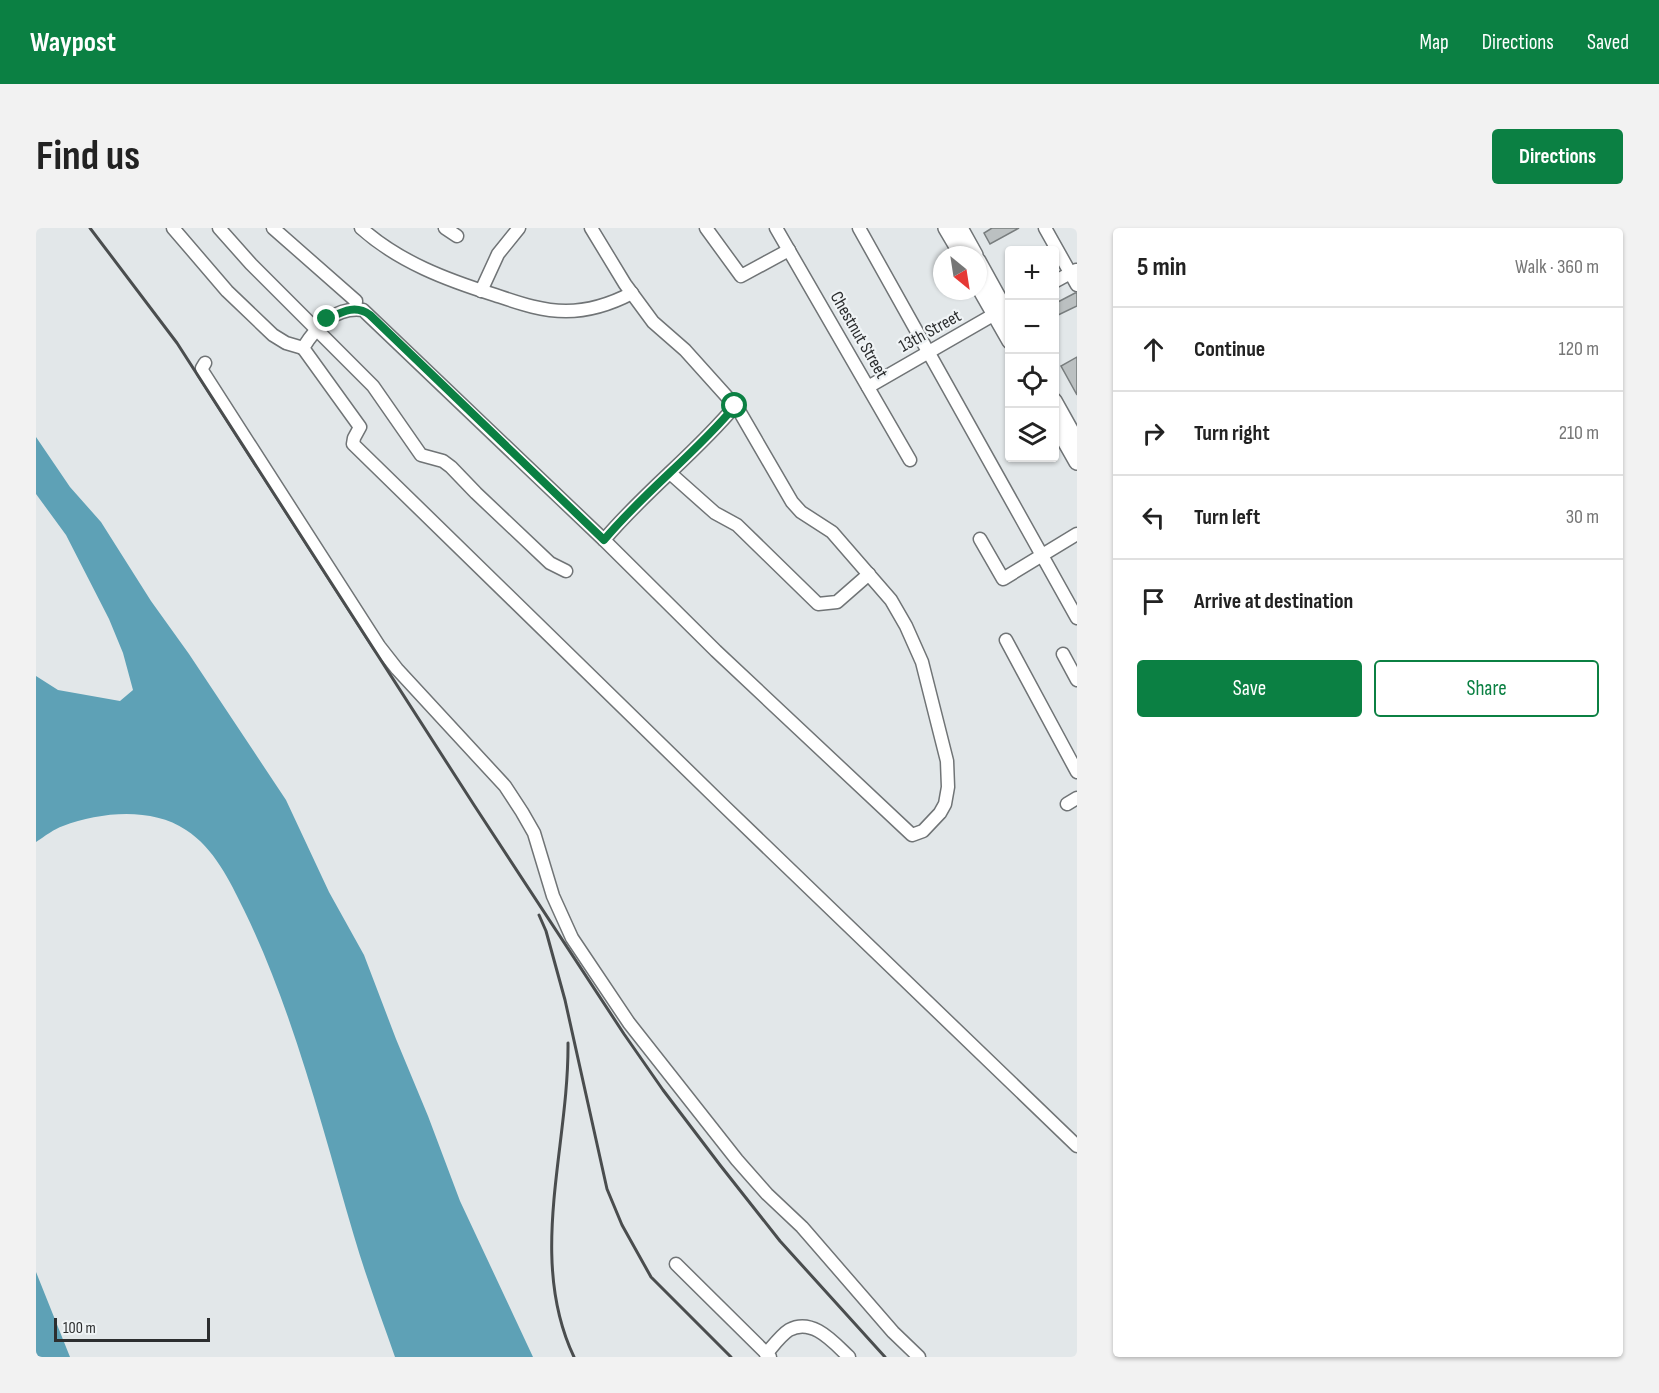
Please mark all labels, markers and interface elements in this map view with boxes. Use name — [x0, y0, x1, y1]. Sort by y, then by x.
text: Waypost — [30, 26, 116, 59]
text: Map — [1419, 30, 1449, 55]
text: Directions — [1482, 30, 1554, 55]
text: Saved — [1587, 30, 1629, 55]
button: Directions — [1492, 129, 1623, 184]
text: Find us — [36, 131, 140, 182]
north arrow — [933, 246, 987, 300]
map controls — [1005, 246, 1059, 462]
button: + — [1005, 246, 1059, 300]
text: 5 min — [1137, 252, 1187, 283]
text: Walk · 360 m — [1515, 255, 1599, 279]
street label: Chestnut Street — [826, 288, 893, 383]
button: − — [1005, 300, 1059, 354]
route end — [313, 305, 339, 331]
street label: 13th Street — [895, 305, 965, 357]
icon: ahead — [1137, 333, 1170, 366]
text: Continue — [1194, 336, 1265, 363]
text: 120 m — [1559, 337, 1599, 361]
button: locate — [1005, 354, 1059, 408]
route start — [721, 392, 747, 418]
button: layers — [1005, 408, 1059, 462]
icon: right — [1137, 417, 1170, 450]
text: Turn right — [1194, 420, 1270, 447]
text: 210 m — [1559, 421, 1599, 445]
icon: left — [1137, 501, 1170, 534]
text: Turn left — [1194, 504, 1260, 531]
text: 30 m — [1566, 505, 1599, 529]
icon: arrive — [1137, 585, 1170, 618]
text: Arrive at destination — [1194, 588, 1353, 615]
button: Save — [1137, 660, 1362, 717]
button: Share — [1374, 660, 1599, 717]
scale bar — [54, 1315, 210, 1342]
text: 100 m — [63, 1319, 96, 1338]

